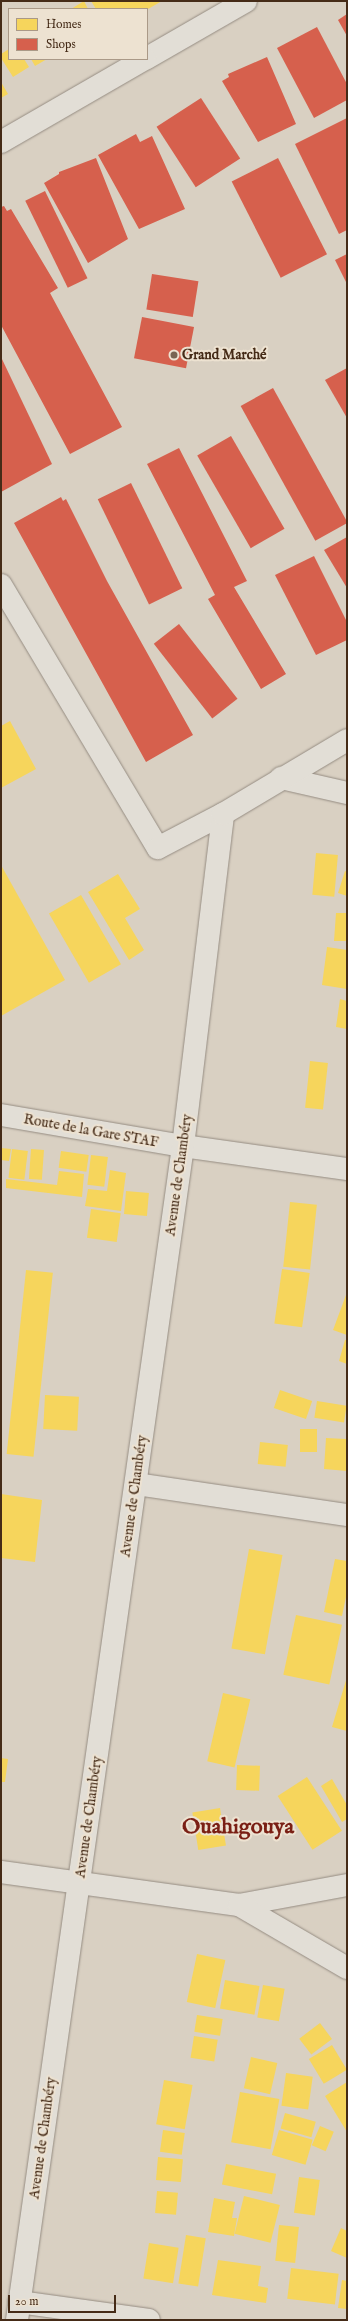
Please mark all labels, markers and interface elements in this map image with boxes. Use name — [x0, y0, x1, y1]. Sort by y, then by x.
legend — [8, 8, 148, 60]
text: Homes — [46, 17, 82, 32]
text: Shops — [46, 37, 76, 52]
place label: Grand Marché — [182, 347, 266, 363]
marker: Grand Marché — [169, 350, 179, 360]
street label: Route de la Gare STAF — [22, 1111, 160, 1151]
street label: Avenue de Chambéry — [162, 1113, 196, 1237]
street label: Avenue de Chambéry — [117, 1434, 151, 1558]
street label: Avenue de Chambéry — [72, 1755, 106, 1879]
district label: Ouahigouya — [182, 1815, 294, 1841]
street label: Avenue de Chambéry — [26, 2076, 60, 2200]
scale bar — [10, 2287, 118, 2313]
text: 20 m — [15, 2294, 38, 2309]

